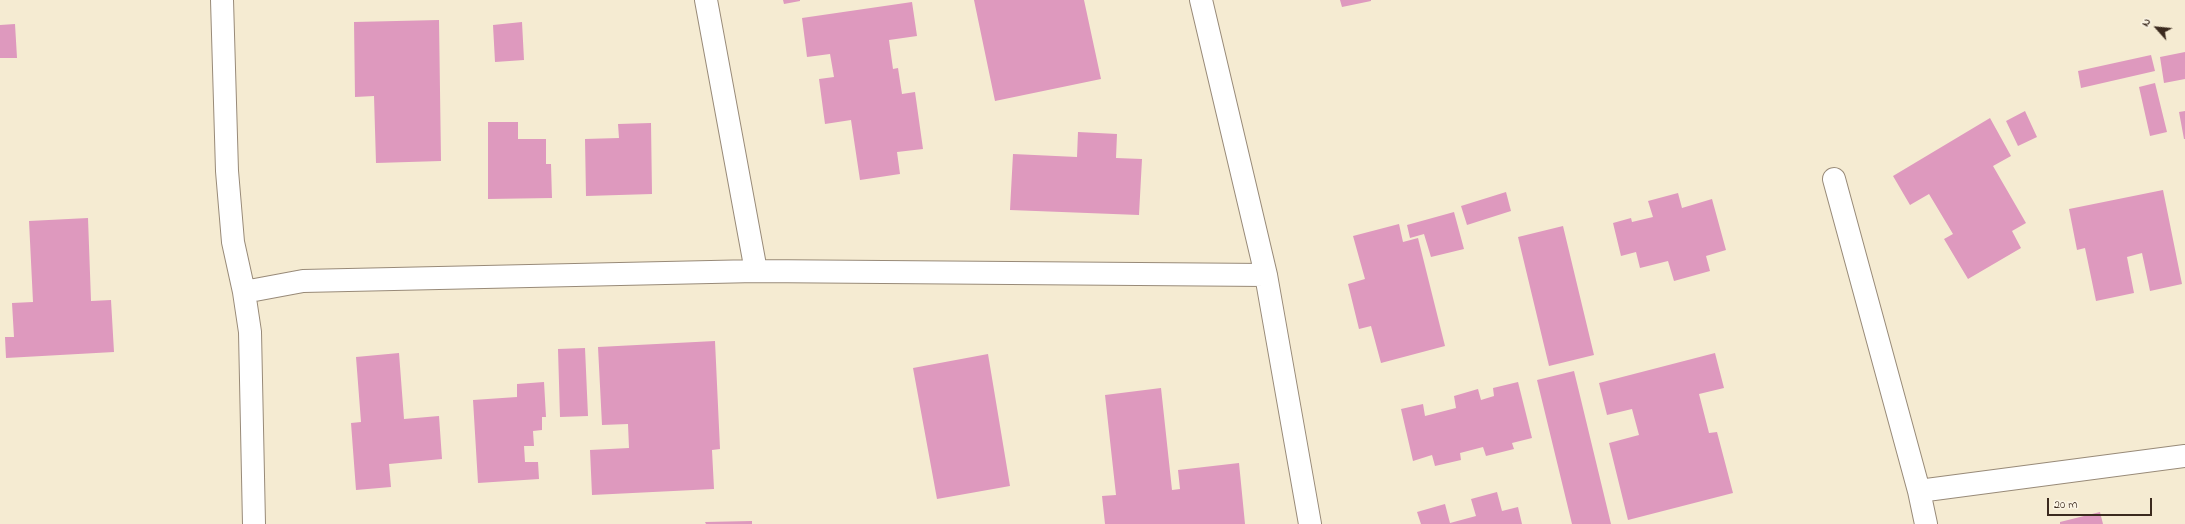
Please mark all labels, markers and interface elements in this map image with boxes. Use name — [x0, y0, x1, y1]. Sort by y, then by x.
north arrow — [2137, 8, 2177, 48]
text: N — [2137, 16, 2155, 29]
scale bar — [2049, 490, 2154, 516]
text: 20 m — [2054, 496, 2077, 514]

